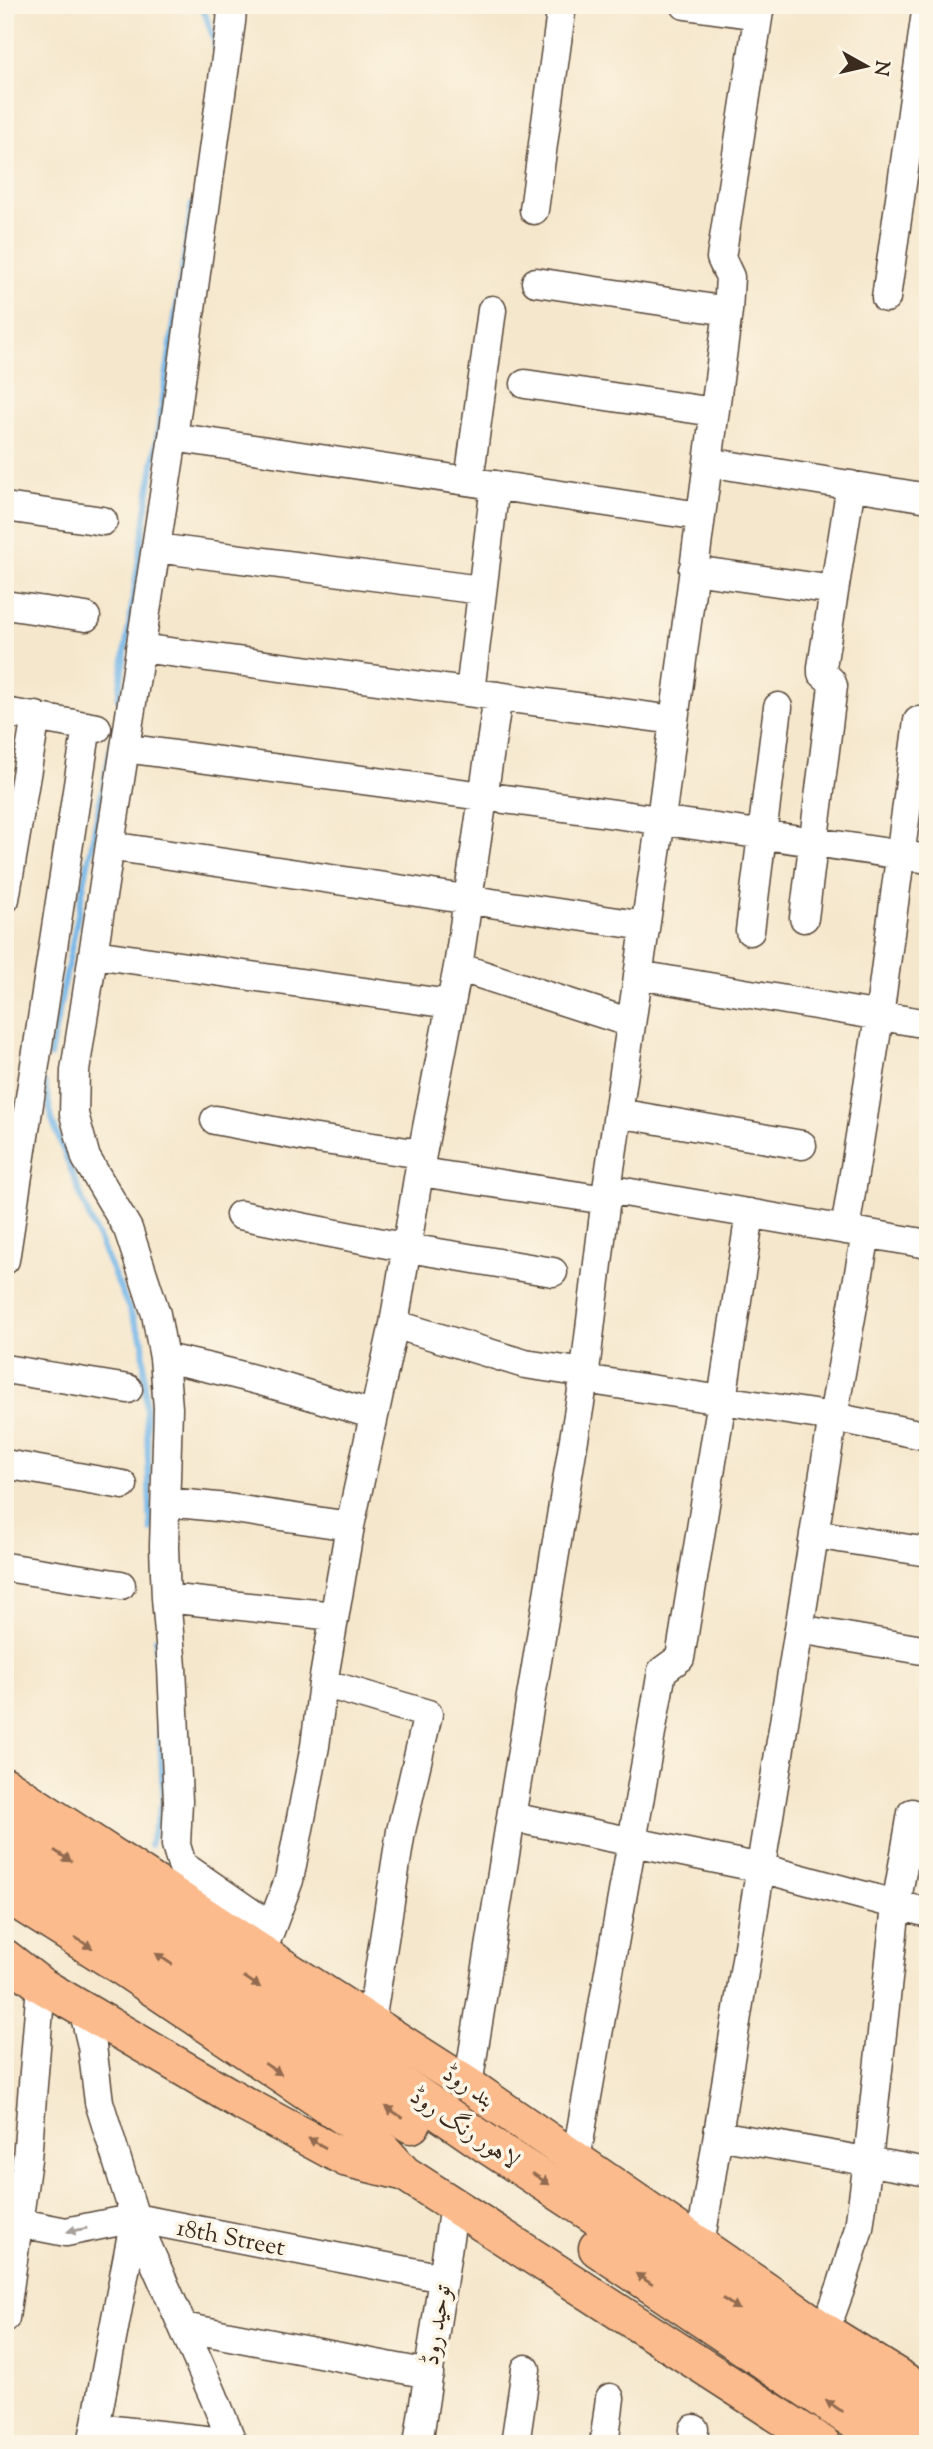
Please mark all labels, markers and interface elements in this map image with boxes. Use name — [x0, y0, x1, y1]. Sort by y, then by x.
north arrow — [832, 32, 902, 102]
text: N — [866, 59, 895, 77]
one-way arrow — [53, 1849, 72, 1862]
one-way arrow — [74, 1937, 93, 1950]
one-way arrow — [155, 1952, 174, 1965]
one-way arrow — [243, 1975, 261, 1989]
street label: بند روڈ — [435, 2058, 501, 2118]
one-way arrow — [263, 2063, 283, 2076]
street label: لاہور رنگ روڈ — [402, 2080, 525, 2179]
one-way arrow — [385, 2105, 403, 2119]
one-way arrow — [307, 2137, 326, 2149]
one-way arrow — [532, 2172, 550, 2186]
street label: 18th Street — [174, 2212, 288, 2266]
one-way arrow — [66, 2225, 88, 2236]
one-way arrow — [635, 2273, 654, 2286]
street label: توحید روڈ — [415, 2282, 461, 2368]
one-way arrow — [722, 2297, 740, 2311]
one-way arrow — [824, 2400, 843, 2413]

